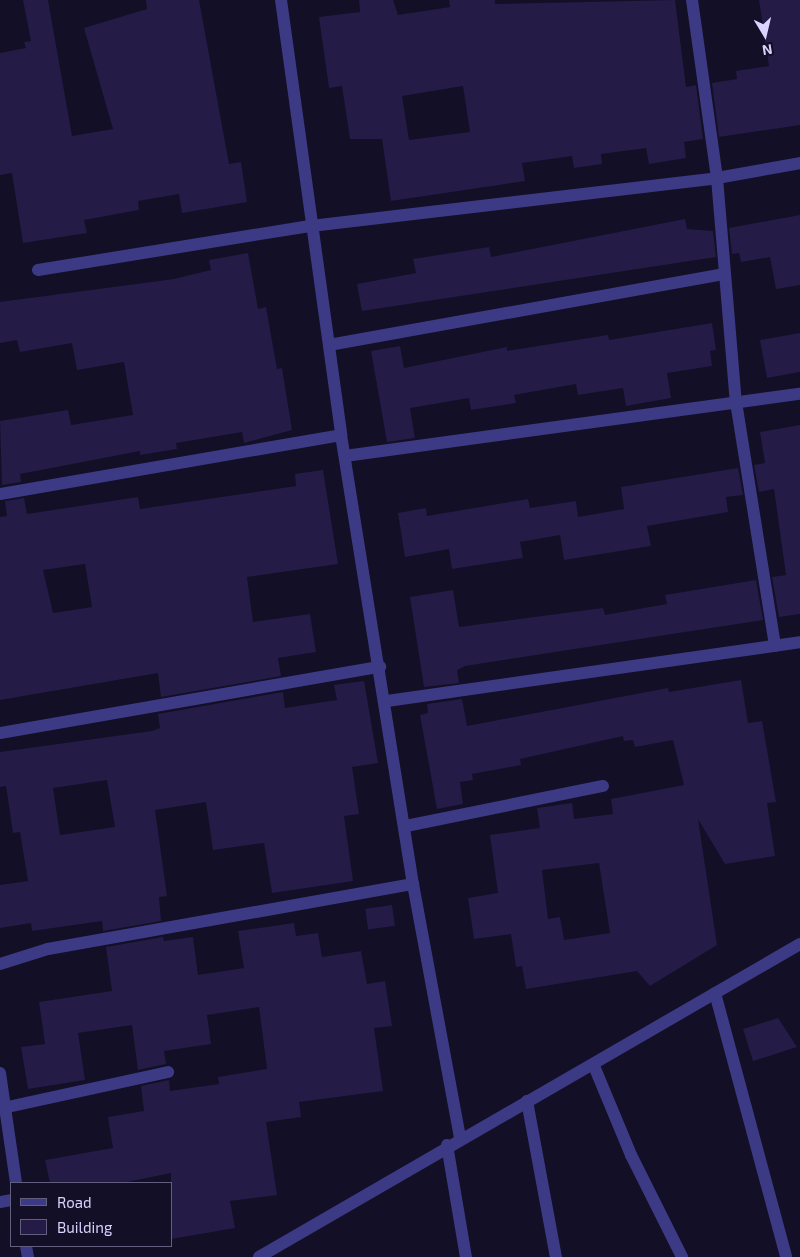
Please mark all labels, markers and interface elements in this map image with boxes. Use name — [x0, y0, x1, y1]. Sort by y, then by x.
north arrow — [740, 10, 790, 60]
text: N — [761, 41, 774, 59]
legend — [10, 1182, 172, 1247]
text: Road — [57, 1193, 92, 1211]
text: Building — [57, 1218, 112, 1236]

